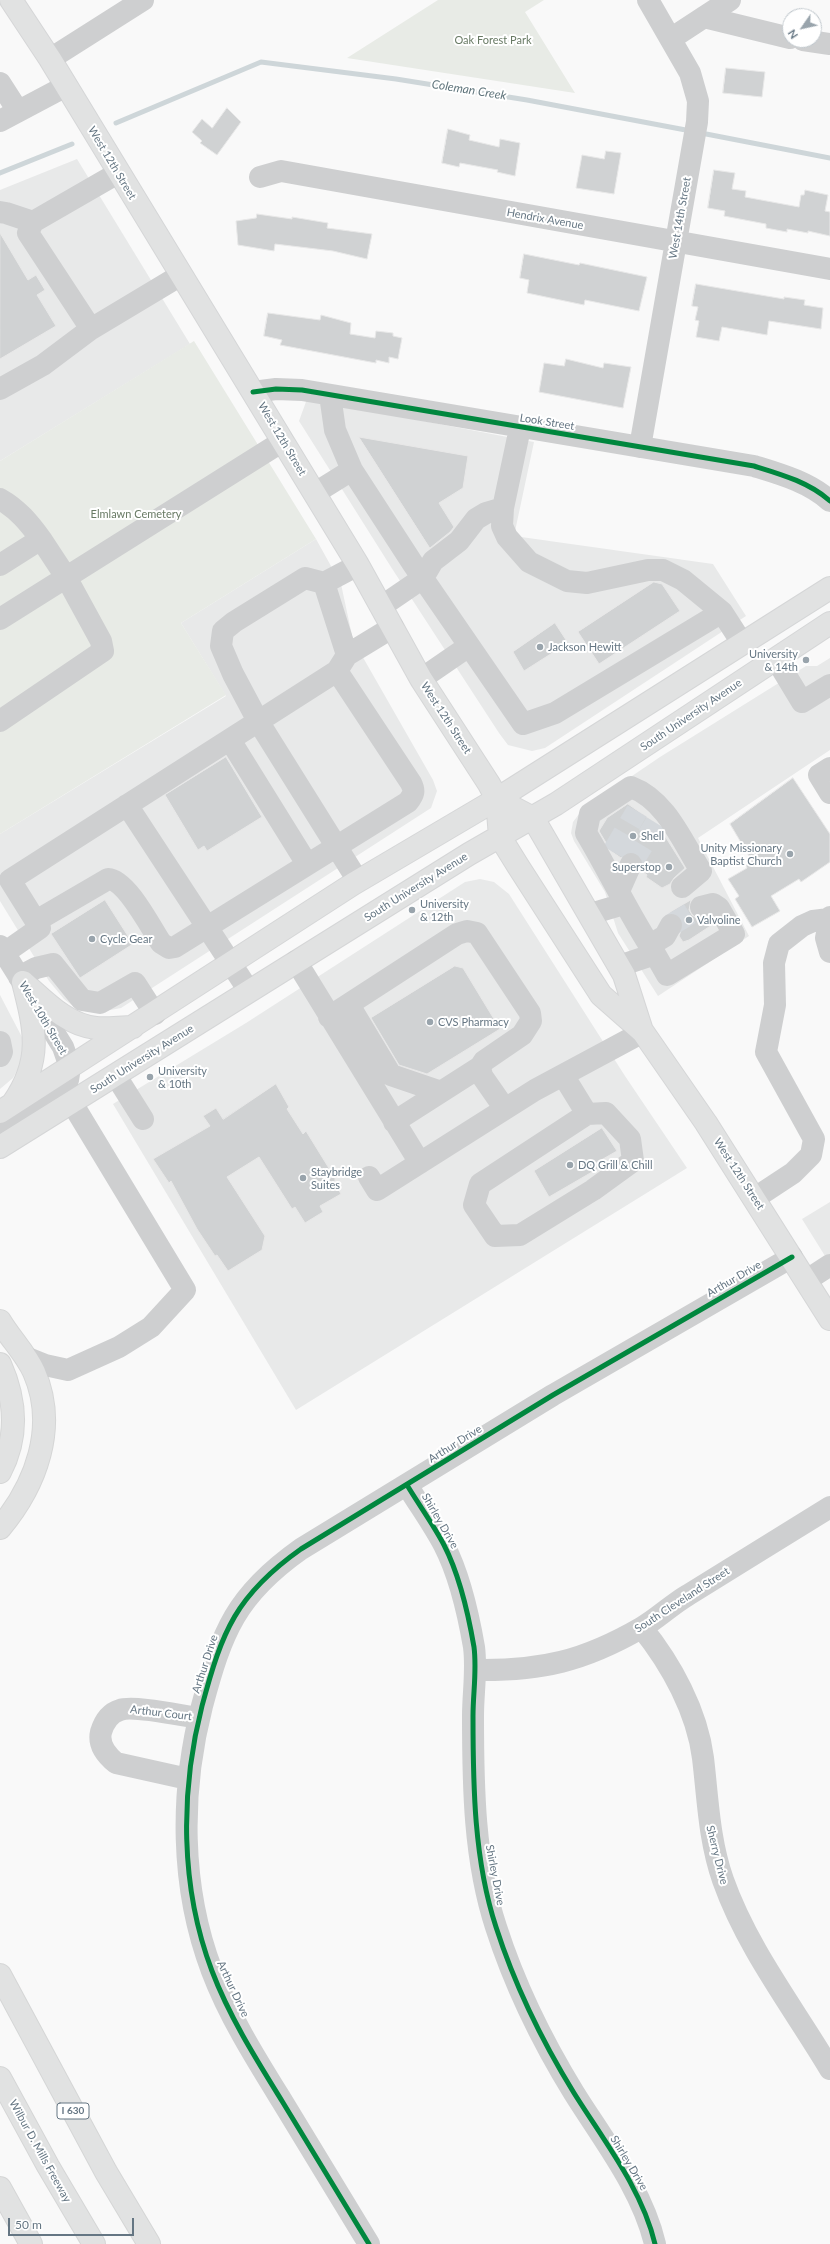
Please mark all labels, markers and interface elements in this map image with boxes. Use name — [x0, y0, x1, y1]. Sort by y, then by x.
north arrow — [782, 8, 822, 48]
text: N — [785, 27, 800, 42]
park label: Oak Forest Park — [454, 33, 532, 47]
water label: Coleman Creek — [431, 77, 507, 103]
street label: West 12th Street — [85, 124, 139, 202]
street label: West 14th Street — [666, 176, 694, 260]
street label: Hendrix Avenue — [506, 206, 584, 232]
street label: West 12th Street — [255, 400, 309, 478]
street label: Look Street — [519, 411, 575, 433]
park label: Elmlawn Cemetery — [91, 507, 181, 521]
place label: Jackson Hewitt — [548, 640, 621, 654]
marker: Jackson Hewitt — [535, 642, 545, 652]
place label: University & 14th — [749, 647, 798, 673]
marker: University & 14th — [801, 655, 811, 665]
street label: South University Avenue — [638, 676, 744, 754]
street label: West 12th Street — [418, 680, 474, 756]
place label: Shell — [641, 829, 664, 843]
marker: Shell — [628, 831, 638, 841]
place label: Unity Missionary Baptist Church — [700, 841, 782, 867]
marker: Unity Missionary Baptist Church — [785, 849, 795, 859]
street label: South University Avenue — [362, 850, 470, 924]
place label: Superstop — [612, 860, 661, 874]
marker: Superstop — [664, 862, 674, 872]
place label: University & 12th — [420, 897, 469, 923]
marker: University & 12th — [407, 905, 417, 915]
place label: Valvoline — [697, 913, 741, 927]
marker: Valvoline — [684, 915, 694, 925]
place label: Cycle Gear — [100, 932, 152, 946]
marker: Cycle Gear — [87, 934, 97, 944]
street label: West 10th Street — [16, 979, 70, 1057]
place label: CVS Pharmacy — [438, 1015, 509, 1029]
marker: CVS Pharmacy — [425, 1017, 435, 1027]
street label: South University Avenue — [88, 1022, 196, 1096]
place label: University & 10th — [158, 1064, 207, 1090]
marker: University & 10th — [145, 1072, 155, 1082]
street label: West 12th Street — [711, 1136, 767, 1212]
place label: DQ Grill & Chill — [578, 1158, 653, 1172]
marker: DQ Grill & Chill — [565, 1160, 575, 1170]
place label: Staybridge Suites — [311, 1165, 362, 1191]
marker: Staybridge Suites — [298, 1173, 308, 1183]
street label: Arthur Drive — [704, 1258, 764, 1300]
street label: Arthur Drive — [426, 1422, 484, 1466]
street label: Shirley Drive — [419, 1491, 461, 1551]
street label: South Cleveland Street — [632, 1564, 732, 1636]
street label: Arthur Drive — [189, 1633, 221, 1695]
street label: Arthur Court — [129, 1703, 193, 1723]
street label: Sherry Drive — [703, 1824, 731, 1886]
street label: Shirley Drive — [483, 1843, 507, 1907]
street label: Arthur Drive — [214, 1959, 252, 2019]
street label: Wilbur D. Mills Freeway — [6, 2097, 74, 2205]
road number: I 630 — [57, 2103, 89, 2119]
street label: Shirley Drive — [607, 2133, 651, 2193]
scale bar — [10, 2210, 136, 2236]
text: 50 m — [15, 2217, 42, 2232]

